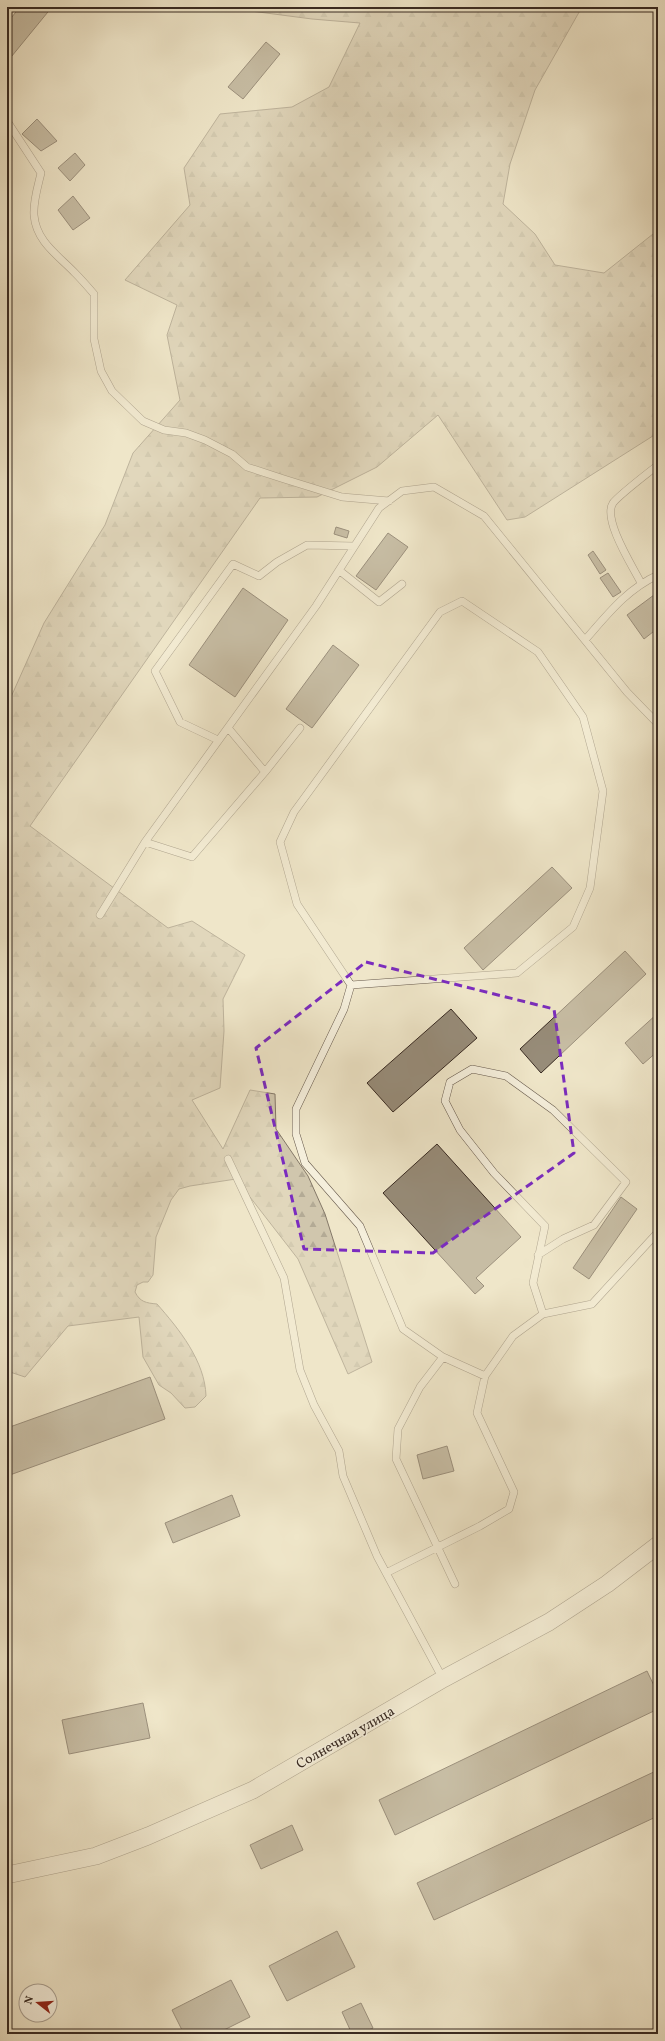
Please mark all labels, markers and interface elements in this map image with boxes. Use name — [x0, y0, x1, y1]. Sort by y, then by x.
street label: Солнечная улица — [293, 1702, 399, 1774]
north arrow — [18, 1983, 58, 2023]
text: N — [22, 1994, 38, 2007]

